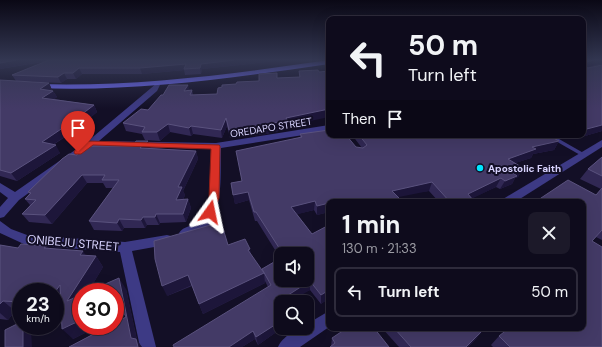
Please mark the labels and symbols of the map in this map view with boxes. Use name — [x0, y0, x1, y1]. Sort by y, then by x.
pin — [61, 111, 95, 152]
street label: OREDAPO STREET — [229, 115, 313, 140]
place label: Apostolic Faith — [488, 162, 561, 175]
marker: Apostolic Faith — [475, 163, 485, 173]
position arrow — [189, 191, 231, 233]
street label: ONIBEJU STREET — [26, 231, 120, 255]
speed limit sign: 30 — [72, 283, 124, 335]

